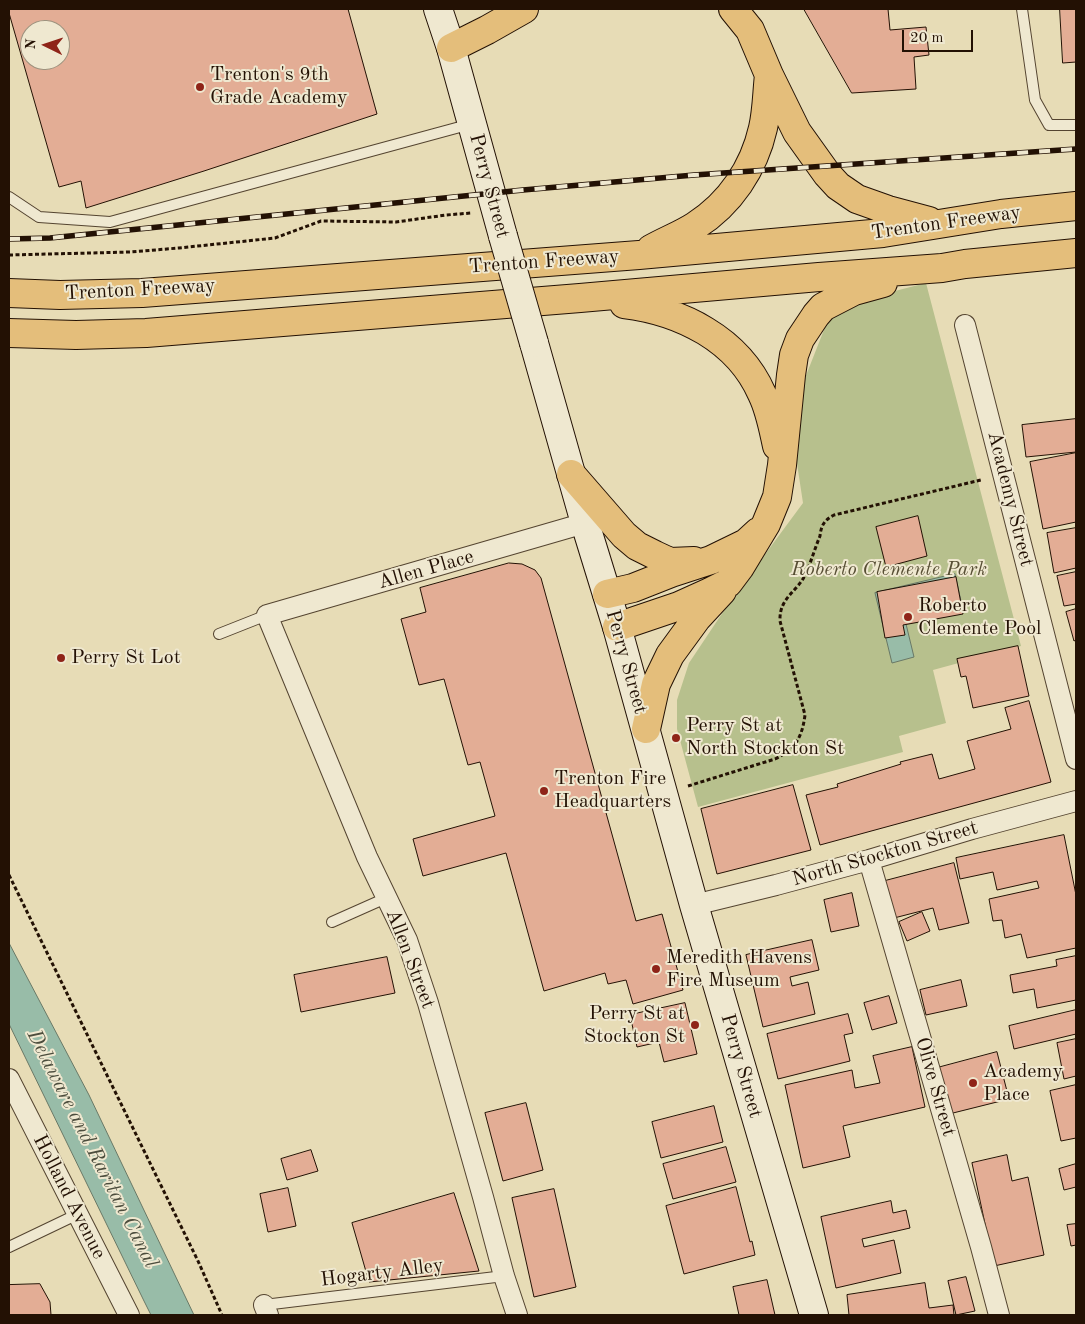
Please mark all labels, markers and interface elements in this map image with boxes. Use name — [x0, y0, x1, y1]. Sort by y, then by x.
north arrow — [20, 20, 70, 70]
scale bar — [905, 20, 976, 52]
text: 20 m — [910, 31, 944, 46]
text: N — [24, 38, 38, 50]
place label: Trenton's 9th Grade Academy — [210, 63, 348, 110]
marker: Trenton's 9th Grade Academy — [194, 81, 206, 93]
street label: Perry Street — [464, 131, 514, 241]
street label: Trenton Freeway — [870, 201, 1022, 245]
street label: Trenton Freeway — [468, 245, 620, 279]
street label: Trenton Freeway — [64, 274, 216, 306]
street label: Academy Street — [982, 429, 1038, 569]
street label: Allen Place — [375, 545, 477, 595]
park label: Roberto Clemente Park — [791, 558, 987, 582]
place label: Roberto Clemente Pool — [918, 594, 1041, 641]
street label: Perry Street — [600, 607, 652, 717]
marker: Roberto Clemente Pool — [902, 611, 914, 623]
place label: Perry St Lot — [71, 646, 181, 670]
marker: Perry St Lot — [55, 652, 67, 664]
place label: Perry St at North Stockton St — [686, 714, 844, 761]
marker: Perry St at North Stockton St — [670, 732, 682, 744]
place label: Trenton Fire Headquarters — [554, 767, 671, 814]
marker: Trenton Fire Headquarters — [538, 785, 550, 797]
street label: North Stockton Street — [790, 816, 980, 892]
street label: Allen Street — [380, 906, 440, 1012]
place label: Meredith Havens Fire Museum — [666, 946, 812, 993]
marker: Meredith Havens Fire Museum — [650, 963, 662, 975]
place label: Perry St at Stockton St — [584, 1002, 685, 1049]
street label: Perry Street — [715, 1011, 767, 1121]
marker: Perry St at Stockton St — [689, 1019, 701, 1031]
water label: Delaware and Raritan Canal — [21, 1025, 163, 1273]
street label: Olive Street — [909, 1035, 961, 1139]
place label: Academy Place — [983, 1060, 1063, 1107]
marker: Academy Place — [967, 1077, 979, 1089]
street label: Holland Avenue — [27, 1131, 111, 1263]
street label: Hogarty Alley — [319, 1254, 445, 1292]

